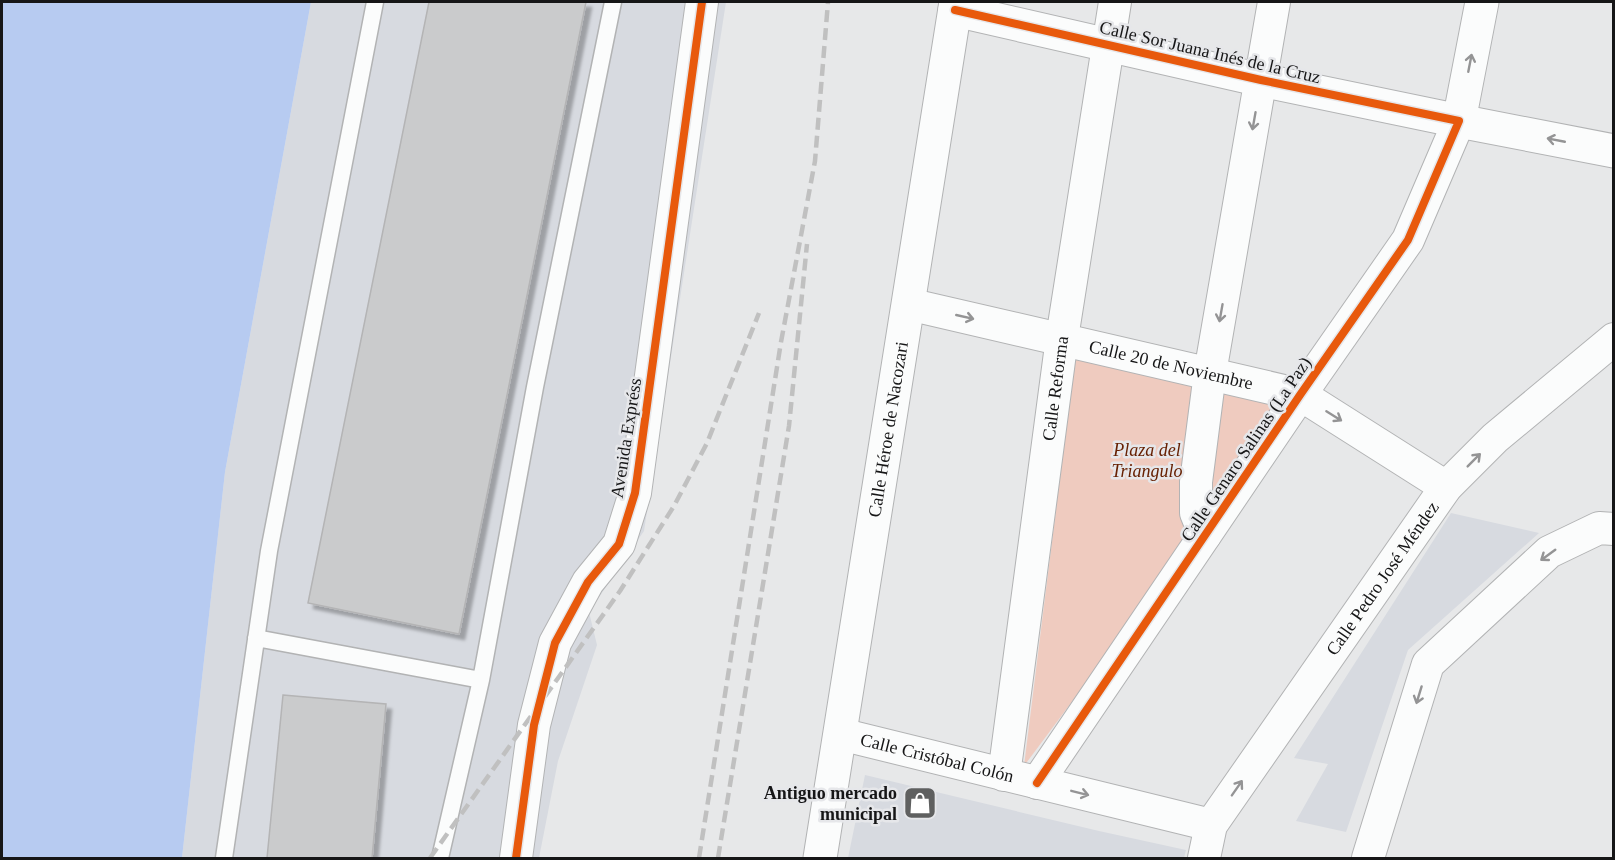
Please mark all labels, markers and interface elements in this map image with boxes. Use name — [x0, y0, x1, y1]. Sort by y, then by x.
street label: Calle Sor Juana Inés de la Cruz — [1098, 17, 1322, 87]
one-way arrow — [1465, 54, 1476, 74]
one-way arrow — [1248, 111, 1259, 131]
one-way arrow — [1547, 134, 1566, 145]
one-way arrow — [1215, 303, 1226, 323]
one-way arrow — [955, 311, 974, 323]
street label: Calle Reforma — [1038, 335, 1072, 442]
street label: Calle 20 de Noviembre — [1087, 336, 1255, 394]
street label: Calle Héroe de Nacozari — [864, 340, 912, 519]
street label: Calle Genaro Salinas (La Paz) — [1177, 353, 1316, 545]
street label: Avenida Expréss — [607, 377, 645, 499]
one-way arrow — [1325, 410, 1342, 422]
park label: Plaza del Triangulo — [1111, 440, 1183, 481]
one-way arrow — [1466, 452, 1481, 467]
street label: Calle Pedro José Méndez — [1322, 498, 1443, 659]
one-way arrow — [1540, 548, 1556, 561]
one-way arrow — [1412, 685, 1423, 704]
street label: Calle Cristóbal Colón — [858, 729, 1016, 786]
one-way arrow — [1231, 780, 1243, 796]
place label: Antiguo mercado municipal — [764, 783, 897, 824]
shop icon: Antiguo mercado municipal — [902, 785, 938, 821]
one-way arrow — [1070, 788, 1089, 800]

